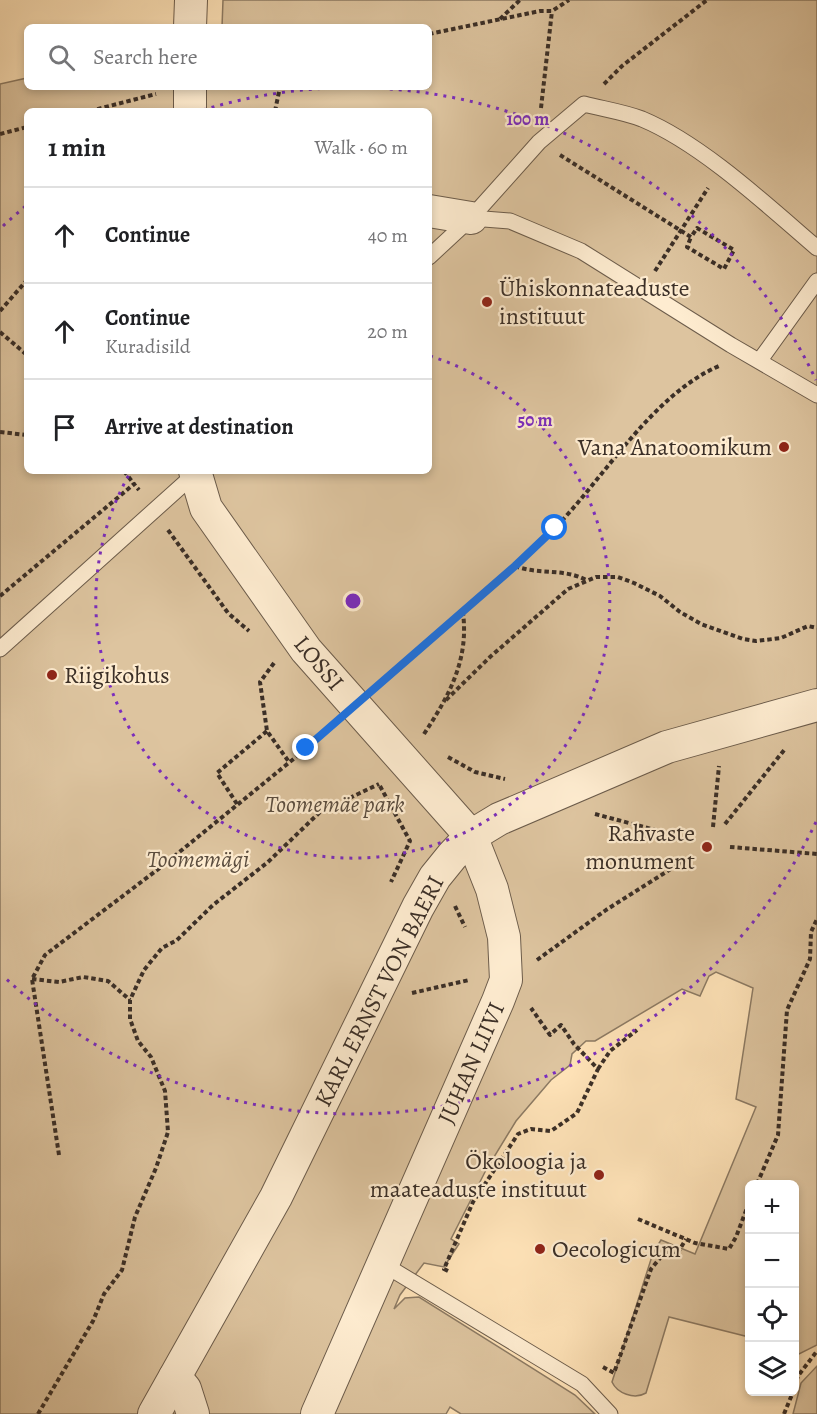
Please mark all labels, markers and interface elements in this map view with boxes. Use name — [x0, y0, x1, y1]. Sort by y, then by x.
search box — [24, 24, 432, 90]
icon: search — [45, 41, 78, 74]
text: Search here — [93, 42, 198, 72]
text: 100 m — [507, 107, 549, 131]
text: 1 min — [48, 130, 106, 165]
text: Walk · 60 m — [314, 134, 408, 161]
icon: ahead — [48, 219, 81, 252]
text: Continue — [105, 220, 190, 250]
text: 40 m — [368, 222, 408, 249]
place label: Ühiskonnateaduste instituut — [499, 272, 690, 332]
marker: Ühiskonnateaduste instituut — [480, 295, 494, 309]
text: Continue — [105, 303, 190, 333]
icon: ahead — [48, 315, 81, 348]
text: 20 m — [367, 318, 408, 345]
text: Kuradisild — [105, 333, 190, 360]
text: 50 m — [518, 408, 552, 432]
icon: arrive — [48, 411, 81, 444]
text: Arrive at destination — [105, 412, 294, 442]
place label: Vana Anatoomikum — [577, 431, 772, 463]
marker: Vana Anatoomikum — [777, 440, 791, 454]
route start — [541, 514, 567, 540]
centre of rings — [343, 591, 363, 611]
street label: LOSSI — [287, 629, 351, 697]
place label: Riigikohus — [64, 659, 170, 691]
marker: Riigikohus — [45, 668, 59, 682]
route end — [292, 734, 318, 760]
park label: Toomemäe park — [265, 788, 405, 820]
place label: Rahvaste monument — [585, 817, 695, 877]
marker: Rahvaste monument — [700, 840, 714, 854]
park label: Toomemägi — [147, 843, 249, 875]
street label: KARL ERNST VON BAERI — [307, 870, 451, 1112]
street label: JUHAN LIIVI — [430, 997, 512, 1129]
place label: Ökoloogia ja maateaduste instituut — [370, 1145, 588, 1205]
marker: Ökoloogia ja maateaduste instituut — [592, 1168, 606, 1182]
map controls — [745, 1180, 799, 1396]
button: + — [745, 1180, 799, 1234]
place label: Oecologicum — [552, 1233, 681, 1265]
button: − — [745, 1234, 799, 1288]
marker: Oecologicum — [533, 1242, 547, 1256]
button: locate — [745, 1288, 799, 1342]
button: layers — [745, 1342, 799, 1396]

